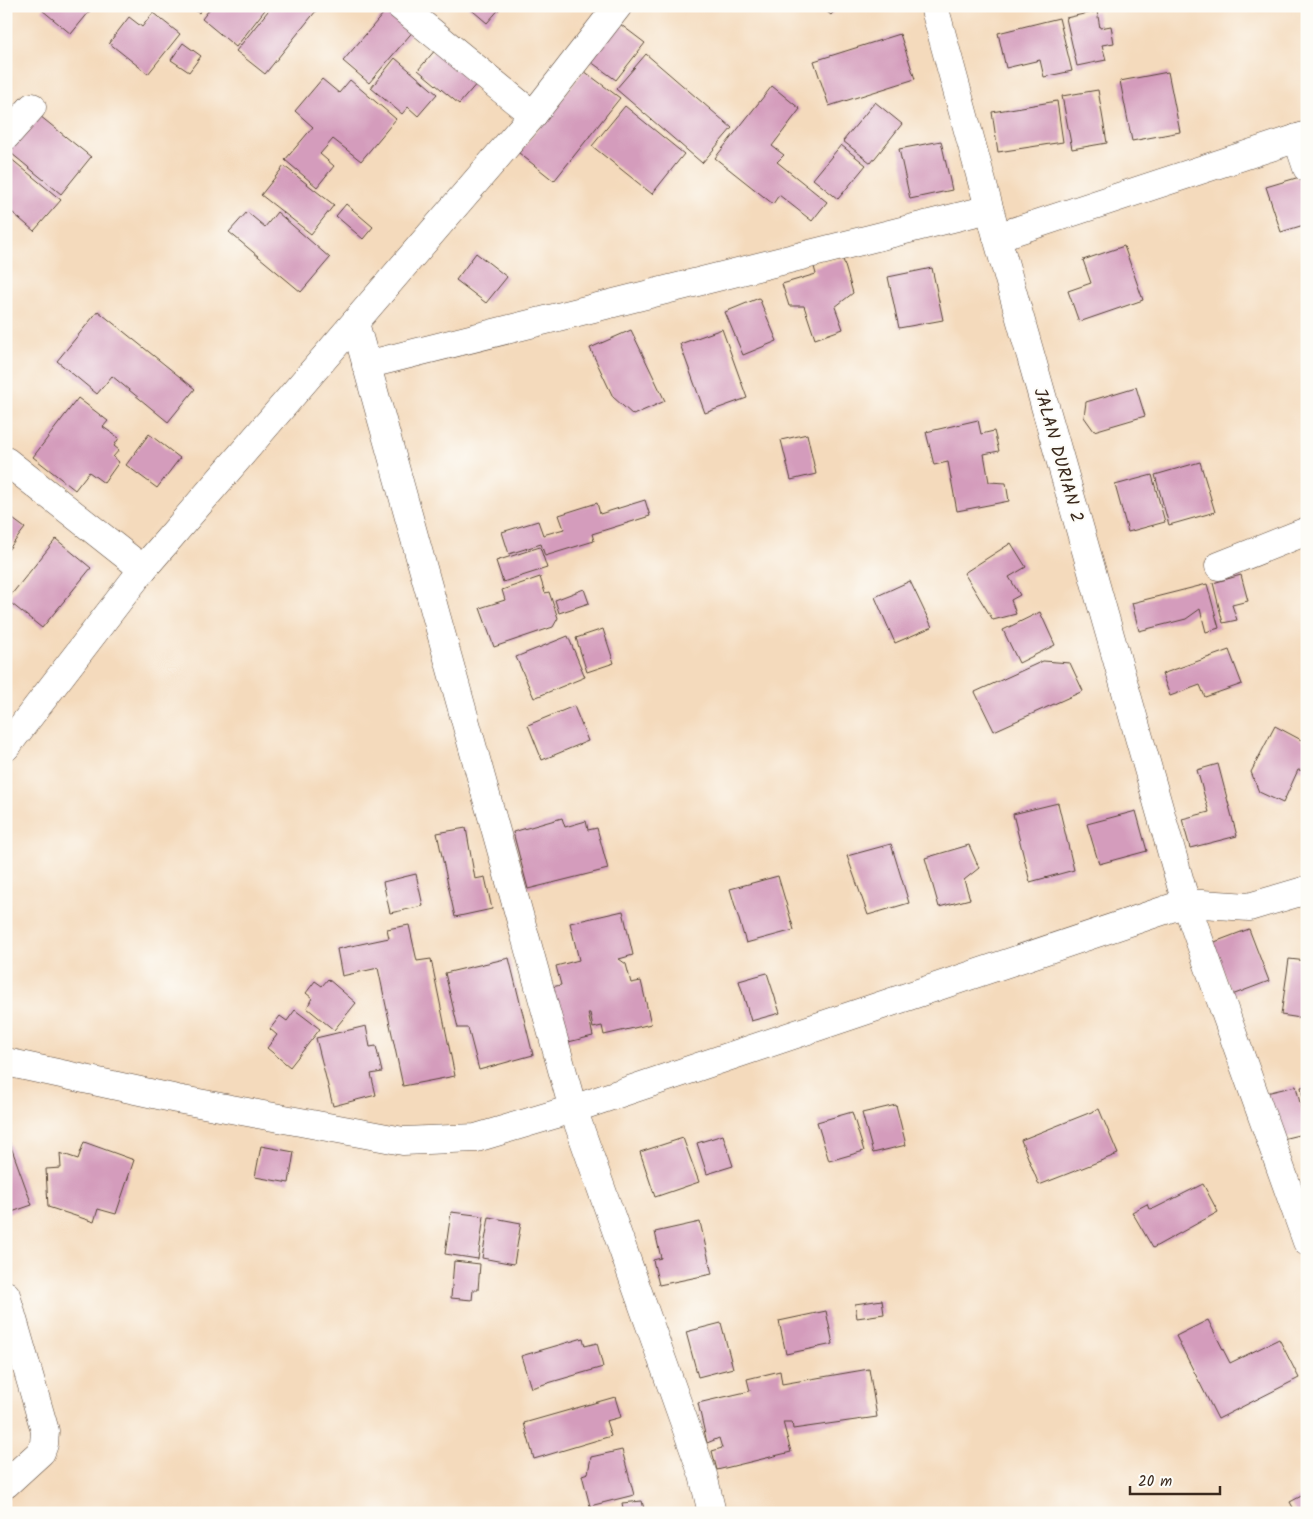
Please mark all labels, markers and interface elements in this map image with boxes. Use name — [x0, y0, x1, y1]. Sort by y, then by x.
street label: JALAN DURIAN 2 — [1024, 385, 1091, 526]
scale bar — [1130, 1464, 1220, 1496]
text: 20 m — [1138, 1470, 1172, 1494]

